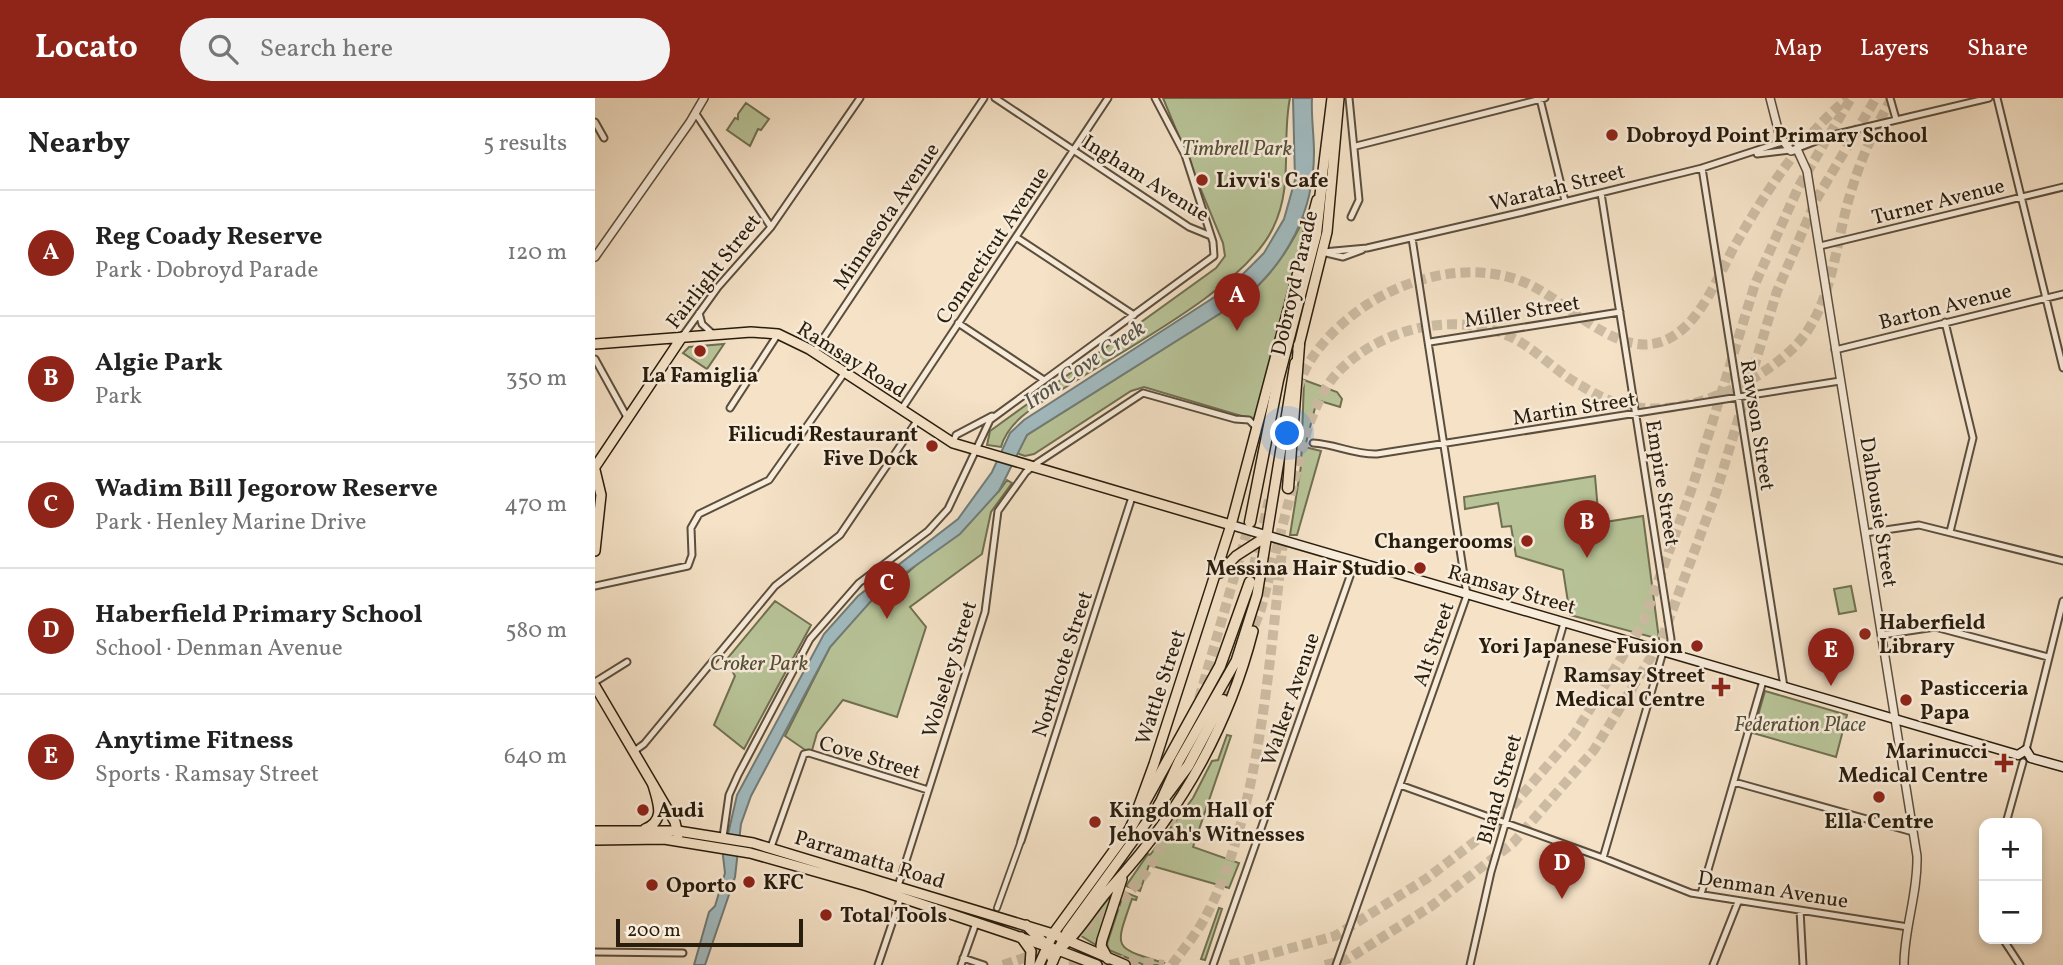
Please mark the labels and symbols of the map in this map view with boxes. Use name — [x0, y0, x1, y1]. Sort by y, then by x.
place label: Dobroyd Point Primary School — [1626, 122, 1928, 151]
marker: Dobroyd Point Primary School — [1604, 127, 1620, 143]
street label: Ingham Avenue — [1076, 129, 1214, 230]
park label: Timbrell Park — [1182, 135, 1292, 164]
street label: Minnesota Avenue — [827, 137, 947, 296]
street label: Waratah Street — [1487, 158, 1628, 219]
street label: Connecticut Avenue — [930, 161, 1057, 330]
place label: Livvi's Cafe — [1216, 167, 1329, 196]
marker: Livvi's Cafe — [1194, 172, 1210, 188]
street label: Turner Avenue — [1869, 172, 2008, 233]
street label: Fairlight Street — [660, 208, 768, 336]
street label: Dobroyd Parade — [1265, 208, 1326, 359]
pin: A — [1214, 273, 1260, 331]
street label: Barton Avenue — [1876, 277, 2015, 338]
street label: Miller Street — [1462, 289, 1582, 336]
water label: Iron Cove Creek — [1018, 313, 1153, 418]
street label: Ramsay Road — [791, 315, 912, 406]
marker: La Famiglia — [692, 343, 708, 359]
street label: Rawson Street — [1732, 358, 1781, 493]
place label: La Famiglia — [642, 362, 758, 391]
street label: Martin Street — [1511, 385, 1638, 434]
your location — [1270, 416, 1304, 450]
street label: Empire Street — [1637, 418, 1686, 548]
place label: Filicudi Restaurant Five Dock — [728, 421, 918, 474]
street label: Dalhousie Street — [1851, 435, 1904, 590]
marker: Filicudi Restaurant Five Dock — [924, 438, 940, 454]
pin: B — [1564, 500, 1610, 558]
place label: Changerooms — [1374, 528, 1513, 557]
marker: Changerooms — [1519, 533, 1535, 549]
place label: Messina Hair Studio — [1206, 555, 1406, 584]
street label: Ramsay Street — [1444, 558, 1579, 623]
marker: Messina Hair Studio — [1412, 560, 1428, 576]
pin: C — [864, 561, 910, 619]
street label: Northcote Street — [1026, 588, 1101, 741]
street label: Wolseley Street — [916, 598, 985, 741]
street label: Alt Street — [1406, 598, 1462, 691]
place label: Haberfield Library — [1879, 609, 1986, 662]
street label: Wattle Street — [1129, 626, 1194, 749]
marker: Haberfield Library — [1857, 626, 1873, 642]
pin: E — [1808, 628, 1854, 686]
street label: Walker Avenue — [1255, 629, 1328, 770]
place label: Yori Japanese Fusion — [1478, 633, 1683, 662]
marker: Yori Japanese Fusion — [1689, 638, 1705, 654]
park label: Croker Park — [710, 650, 809, 679]
place label: Ramsay Street Medical Centre — [1555, 662, 1705, 715]
place label: Pasticceria Papa — [1920, 675, 2029, 728]
marker: Ramsay Street Medical Centre — [1711, 677, 1731, 697]
marker: Pasticceria Papa — [1898, 692, 1914, 708]
park label: Federation Place — [1734, 711, 1866, 740]
street label: Cove Street — [815, 729, 924, 788]
street label: Bland Street — [1471, 731, 1530, 848]
place label: Marinucci Medical Centre — [1838, 738, 1988, 791]
marker: Marinucci Medical Centre — [1994, 753, 2014, 773]
marker: Ella Centre — [1871, 789, 1887, 805]
place label: Audi — [657, 797, 704, 826]
place label: Kingdom Hall of Jehovah's Witnesses — [1108, 797, 1305, 850]
marker: Audi — [635, 802, 651, 818]
place label: Ella Centre — [1824, 808, 1934, 837]
marker: Kingdom Hall of Jehovah's Witnesses — [1087, 814, 1103, 830]
street label: Parramatta Road — [791, 824, 948, 897]
pin: D — [1539, 841, 1585, 899]
street label: Denman Avenue — [1695, 864, 1850, 917]
place label: KFC — [763, 869, 804, 898]
place label: Oporto — [666, 872, 737, 901]
marker: KFC — [741, 874, 757, 890]
marker: Oporto — [644, 877, 660, 893]
place label: Total Tools — [840, 902, 947, 931]
marker: Total Tools — [818, 907, 834, 923]
scale bar — [616, 916, 803, 948]

